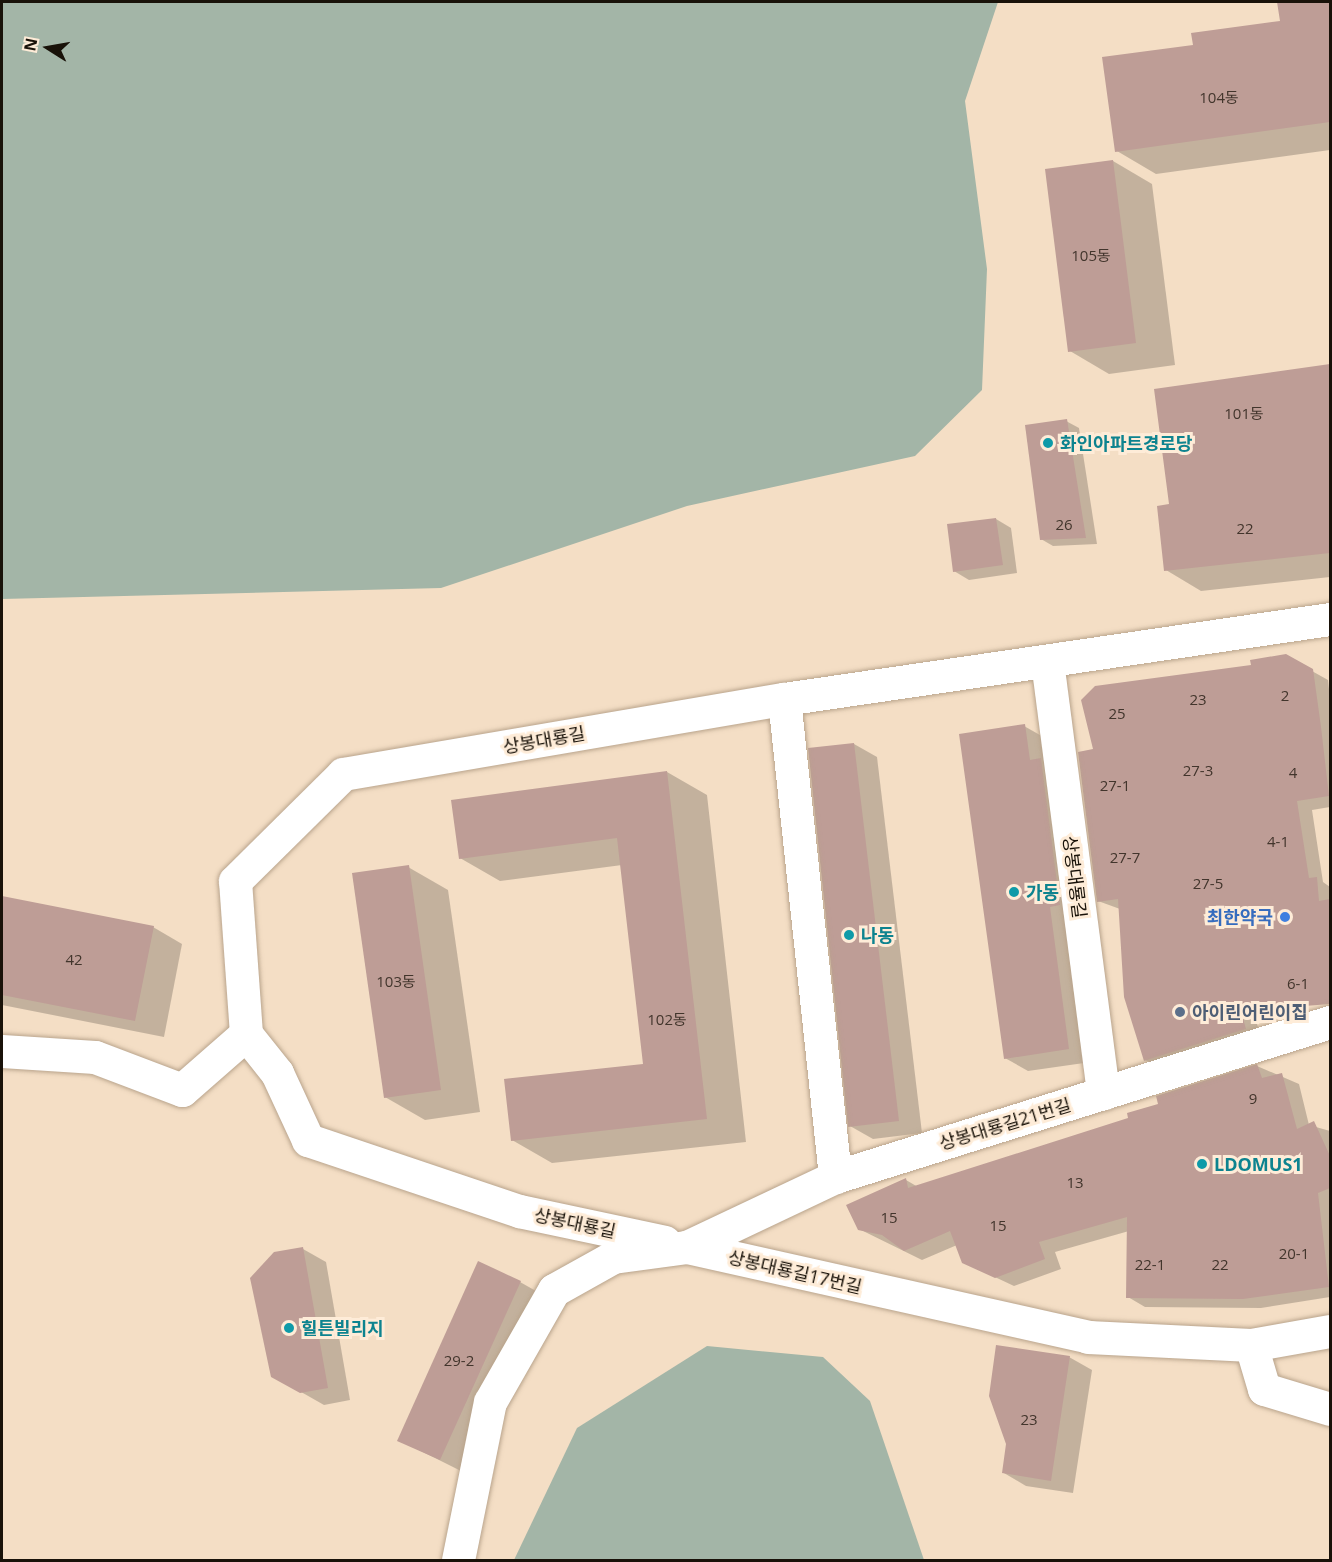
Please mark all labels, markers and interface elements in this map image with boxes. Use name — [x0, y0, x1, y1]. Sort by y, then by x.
north arrow — [18, 18, 78, 78]
text: N — [18, 36, 42, 53]
house number: 104동 — [1199, 89, 1239, 107]
house number: 105동 — [1071, 247, 1111, 265]
house number: 101동 — [1224, 405, 1264, 423]
place label: 화인아파트경로당 — [1060, 432, 1192, 454]
marker: 화인아파트경로당 — [1041, 436, 1055, 450]
house number: 26 — [1055, 516, 1073, 534]
house number: 22 — [1236, 520, 1254, 538]
house number: 2 — [1281, 687, 1289, 705]
house number: 23 — [1189, 691, 1207, 709]
house number: 25 — [1108, 705, 1126, 723]
street label: 상봉대룡길 — [501, 722, 587, 758]
house number: 27-3 — [1183, 762, 1213, 780]
house number: 4 — [1289, 764, 1297, 782]
house number: 27-1 — [1100, 777, 1130, 795]
house number: 4-1 — [1267, 833, 1289, 851]
street label: 상봉대룡길 — [1059, 835, 1091, 919]
house number: 27-7 — [1110, 849, 1140, 867]
house number: 27-5 — [1193, 875, 1223, 893]
place label: 가동 — [1026, 881, 1059, 903]
marker: 가동 — [1007, 885, 1021, 899]
place label: 최한약국 — [1207, 906, 1273, 928]
marker: 최한약국 — [1278, 910, 1292, 924]
place label: 나동 — [861, 924, 894, 946]
marker: 나동 — [842, 928, 856, 942]
house number: 42 — [65, 951, 83, 969]
house number: 103동 — [376, 973, 416, 991]
house number: 6-1 — [1287, 975, 1309, 993]
place label: 아이린어린이집 — [1192, 1001, 1308, 1023]
marker: 아이린어린이집 — [1173, 1005, 1187, 1019]
house number: 102동 — [647, 1011, 687, 1029]
house number: 9 — [1249, 1090, 1257, 1108]
street label: 상봉대룡길21번길 — [937, 1094, 1073, 1154]
place label: LDOMUS1 — [1214, 1153, 1303, 1175]
marker: LDOMUS1 — [1195, 1157, 1209, 1171]
house number: 13 — [1066, 1174, 1084, 1192]
street label: 상봉대룡길 — [532, 1204, 618, 1242]
house number: 15 — [880, 1209, 898, 1227]
house number: 15 — [989, 1217, 1007, 1235]
house number: 20-1 — [1279, 1245, 1309, 1263]
street label: 상봉대룡길17번길 — [726, 1246, 864, 1298]
house number: 22-1 — [1135, 1256, 1165, 1274]
house number: 22 — [1211, 1256, 1229, 1274]
place label: 힐튼빌리지 — [301, 1317, 384, 1339]
marker: 힐튼빌리지 — [282, 1321, 296, 1335]
house number: 29-2 — [444, 1352, 474, 1370]
house number: 23 — [1020, 1411, 1038, 1429]

